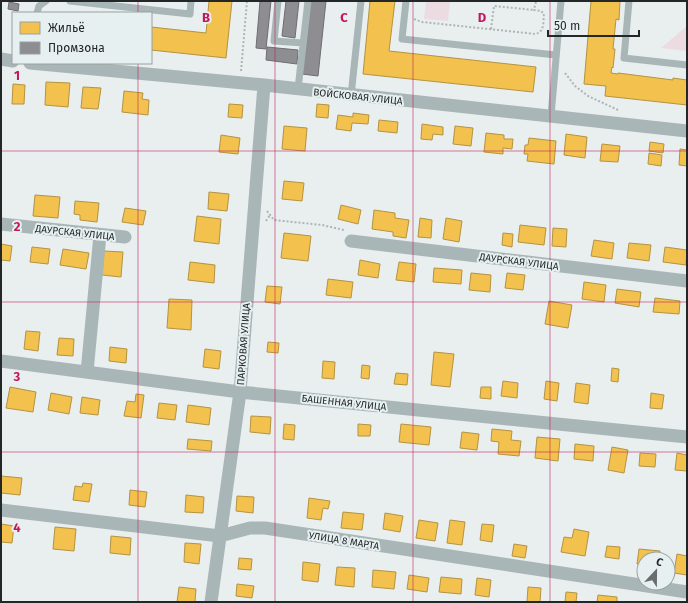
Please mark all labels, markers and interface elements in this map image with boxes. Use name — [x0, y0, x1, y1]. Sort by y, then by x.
text: B — [202, 10, 210, 25]
text: C — [340, 10, 348, 25]
text: D — [478, 10, 487, 25]
legend — [12, 12, 152, 64]
scale bar — [548, 12, 639, 38]
text: 50 m — [554, 19, 580, 33]
text: Жильё — [48, 21, 85, 35]
text: Промзона — [48, 41, 105, 55]
text: 1 — [14, 68, 20, 83]
street label: ВОЙСКОВАЯ УЛИЦА — [313, 85, 403, 108]
text: 2 — [14, 219, 21, 234]
street label: ДАУРСКАЯ УЛИЦА — [34, 223, 115, 243]
street label: ДАУРСКАЯ УЛИЦА — [478, 251, 559, 273]
street label: ПАРКОВАЯ УЛИЦА — [235, 302, 253, 386]
text: 3 — [13, 369, 21, 384]
street label: БАШЕННАЯ УЛИЦА — [301, 393, 387, 413]
text: 4 — [13, 520, 21, 535]
street label: УЛИЦА 8 МАРТА — [308, 529, 380, 553]
north arrow — [636, 551, 676, 591]
text: С — [654, 555, 666, 570]

